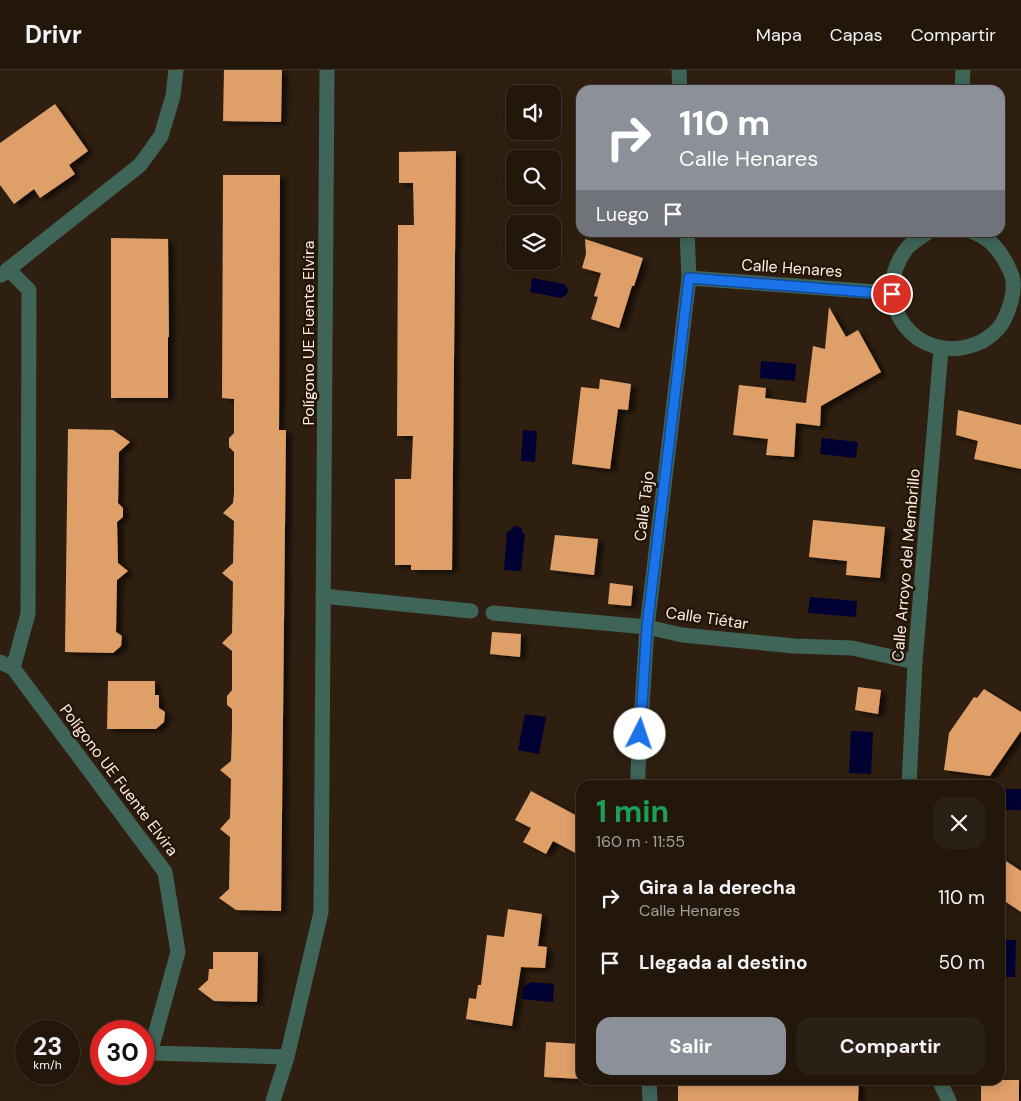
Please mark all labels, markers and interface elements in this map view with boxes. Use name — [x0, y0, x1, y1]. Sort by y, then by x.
text: Drivr — [25, 19, 82, 50]
text: Mapa — [756, 23, 802, 47]
text: Capas — [830, 23, 883, 47]
text: Compartir — [911, 23, 996, 47]
map controls — [506, 85, 561, 270]
button: sound — [506, 85, 561, 140]
text: 110 m — [679, 100, 770, 146]
icon: right — [596, 105, 661, 170]
text: Calle Henares — [679, 144, 818, 173]
button: search — [506, 150, 561, 205]
icon: arrive — [659, 200, 687, 228]
text: Luego — [596, 202, 649, 227]
button: layers — [506, 215, 561, 270]
street label: Polígono UE Fuente Elvira — [298, 240, 319, 426]
street label: Calle Henares — [741, 254, 843, 282]
pin — [871, 273, 913, 315]
icon: arrive — [878, 280, 906, 308]
street label: Calle Arroyo del Membrillo — [887, 468, 925, 662]
street label: Calle Tajo — [629, 470, 659, 542]
street label: Calle Tiétar — [664, 602, 750, 634]
street label: Polígono UE Fuente Elvira — [55, 700, 183, 860]
position arrow — [613, 707, 665, 759]
text: 1 min — [596, 792, 669, 831]
button: close — [933, 797, 985, 849]
text: 160 m · 11:55 — [596, 831, 685, 852]
text: Gira a la derecha — [639, 875, 796, 900]
icon: right — [596, 884, 624, 912]
text: 110 m — [938, 885, 985, 910]
text: Calle Henares — [639, 900, 740, 921]
icon: arrive — [596, 949, 624, 977]
text: Llegada al destino — [639, 950, 808, 975]
text: 50 m — [938, 950, 985, 975]
button: Salir — [596, 1017, 786, 1075]
button: Compartir — [796, 1017, 985, 1075]
speed limit sign: 30 — [90, 1020, 155, 1085]
text: 23 — [33, 1030, 62, 1063]
text: km/h — [33, 1057, 62, 1073]

